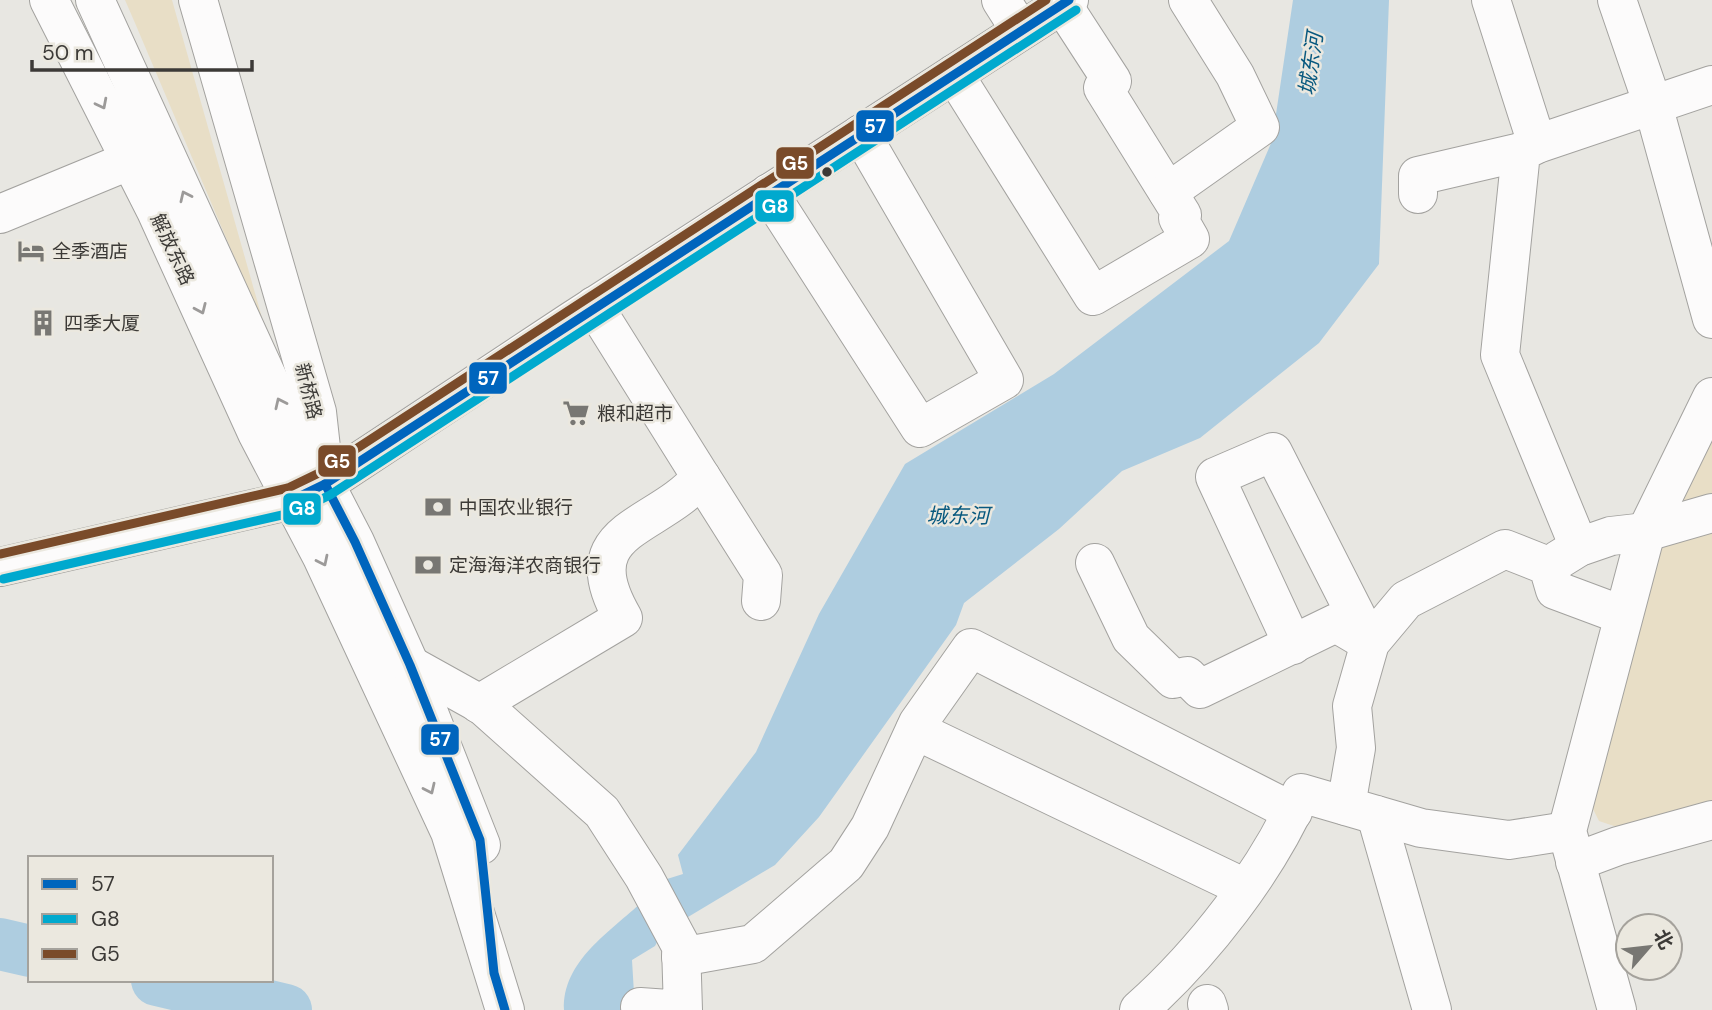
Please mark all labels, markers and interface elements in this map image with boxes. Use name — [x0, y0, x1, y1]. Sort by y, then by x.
water label: 城东河 — [1293, 27, 1330, 97]
scale bar — [32, 28, 252, 72]
text: 50 m — [42, 39, 93, 67]
one-way arrow — [94, 97, 107, 110]
line badge: 57 — [855, 109, 895, 143]
text: 57 — [864, 114, 886, 139]
line badge: G5 — [775, 146, 815, 180]
text: G5 — [782, 151, 808, 176]
unlabelled marker — [820, 165, 834, 179]
line badge: G8 — [754, 189, 795, 223]
one-way arrow — [179, 191, 193, 204]
text: G8 — [762, 194, 788, 219]
street label: 解放东路 — [145, 209, 200, 289]
hotel icon: 全季酒店 — [16, 236, 46, 266]
place label: 全季酒店 — [52, 239, 128, 264]
one-way arrow — [193, 302, 207, 314]
building icon: 四季大厦 — [28, 308, 58, 338]
place label: 四季大厦 — [64, 311, 140, 336]
street label: 新桥路 — [289, 360, 328, 422]
line badge: 57 — [468, 361, 508, 395]
text: 57 — [477, 366, 499, 391]
one-way arrow — [274, 398, 288, 410]
supermarket icon: 粮和超市 — [561, 398, 591, 428]
place label: 粮和超市 — [597, 401, 673, 426]
line badge: G5 — [317, 444, 357, 478]
text: G5 — [324, 449, 350, 474]
line badge: G8 — [282, 492, 322, 526]
bank icon: 中国农业银行 — [423, 492, 453, 522]
place label: 中国农业银行 — [459, 495, 573, 520]
text: G8 — [289, 496, 315, 521]
water label: 城东河 — [927, 502, 993, 530]
bank icon: 定海海洋农商银行 — [413, 550, 443, 580]
place label: 定海海洋农商银行 — [449, 553, 601, 578]
one-way arrow — [315, 554, 329, 566]
line badge: 57 — [420, 723, 460, 756]
text: 57 — [429, 727, 451, 752]
one-way arrow — [421, 782, 435, 794]
legend — [28, 856, 273, 982]
text: 57 — [91, 870, 115, 898]
text: G8 — [91, 905, 120, 933]
north arrow — [1614, 912, 1684, 982]
text: 北 — [1648, 925, 1679, 954]
text: G5 — [91, 940, 120, 968]

